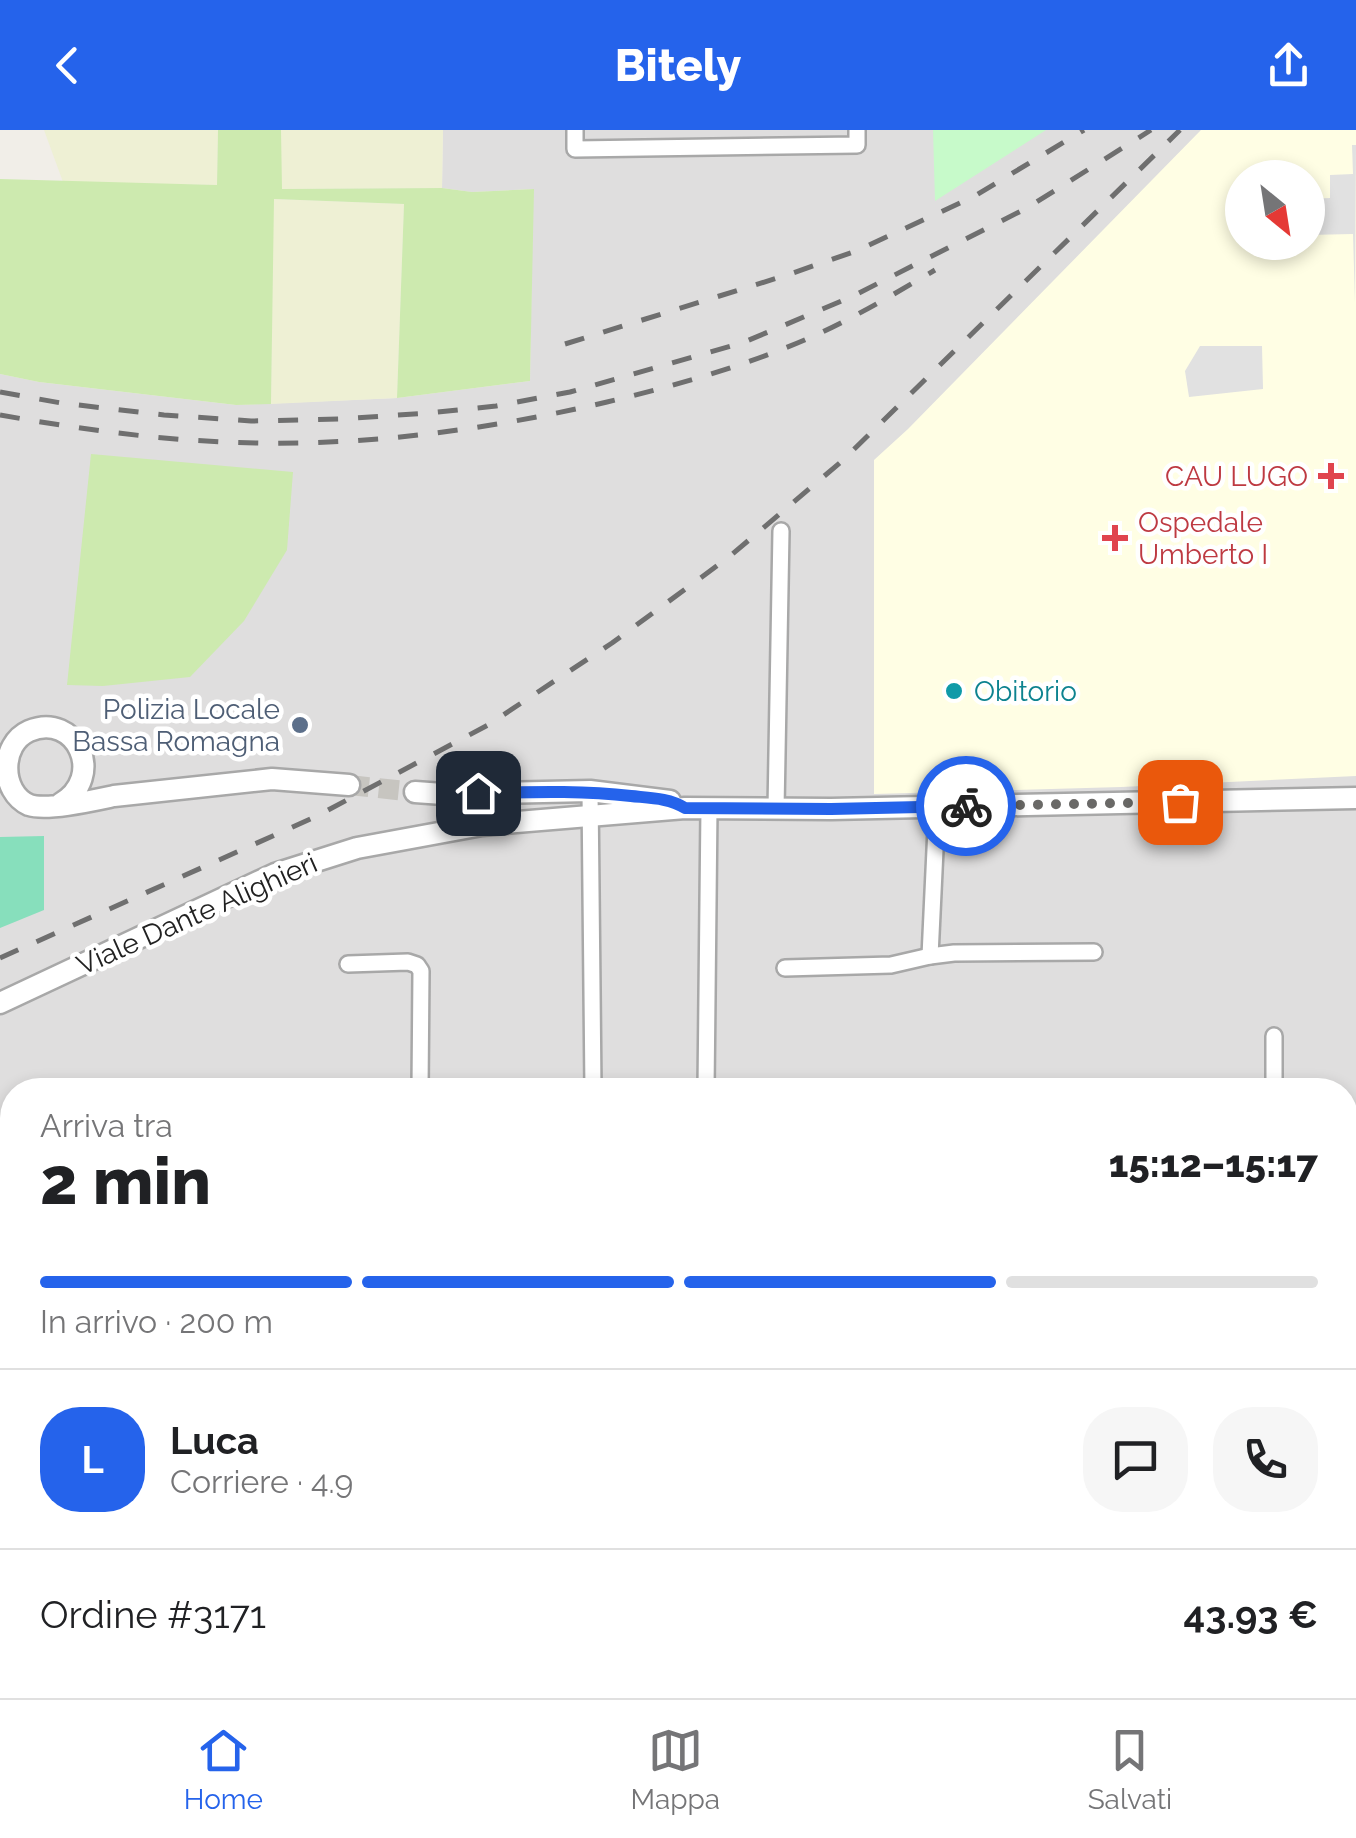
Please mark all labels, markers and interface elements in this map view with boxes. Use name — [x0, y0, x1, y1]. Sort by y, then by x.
icon: back — [40, 38, 95, 93]
icon: share — [1261, 38, 1316, 93]
text: Bitely — [615, 39, 741, 92]
north arrow — [1225, 160, 1325, 260]
map controls — [1225, 160, 1325, 260]
place label: CAU LUGO — [1165, 460, 1308, 493]
marker: CAU LUGO — [1318, 463, 1344, 489]
place label: Ospedale Umberto I — [1138, 506, 1268, 571]
marker: Ospedale Umberto I — [1102, 525, 1128, 551]
place label: Obitorio — [974, 675, 1077, 708]
marker: Obitorio — [943, 680, 965, 702]
place label: Polizia Locale Bassa Romagna — [72, 693, 280, 758]
marker: Polizia Locale Bassa Romagna — [289, 714, 311, 736]
pin — [436, 751, 521, 836]
courier — [916, 756, 1016, 856]
pin — [1138, 760, 1223, 845]
icon: home — [451, 766, 506, 821]
icon: bag — [1153, 775, 1208, 830]
icon: bike — [939, 779, 994, 834]
street label: Viale Dante Alighieri — [72, 846, 322, 982]
text: Arriva tra — [40, 1107, 173, 1144]
text: 15:12–15:17 — [1109, 1141, 1318, 1186]
text: 2 min — [40, 1143, 211, 1219]
text: In arrivo · 200 m — [40, 1303, 273, 1340]
button: chat — [1083, 1407, 1188, 1512]
button: phone — [1213, 1407, 1318, 1512]
text: Luca — [170, 1418, 259, 1463]
text: L — [81, 1437, 104, 1482]
text: Corriere · 4.9 — [170, 1463, 353, 1500]
text: Ordine #3171 — [40, 1592, 266, 1637]
text: 43.93 € — [1184, 1592, 1318, 1637]
tab: Home — [184, 1723, 263, 1816]
tab: Mappa — [631, 1723, 720, 1816]
tab: Salvati — [1088, 1723, 1172, 1816]

